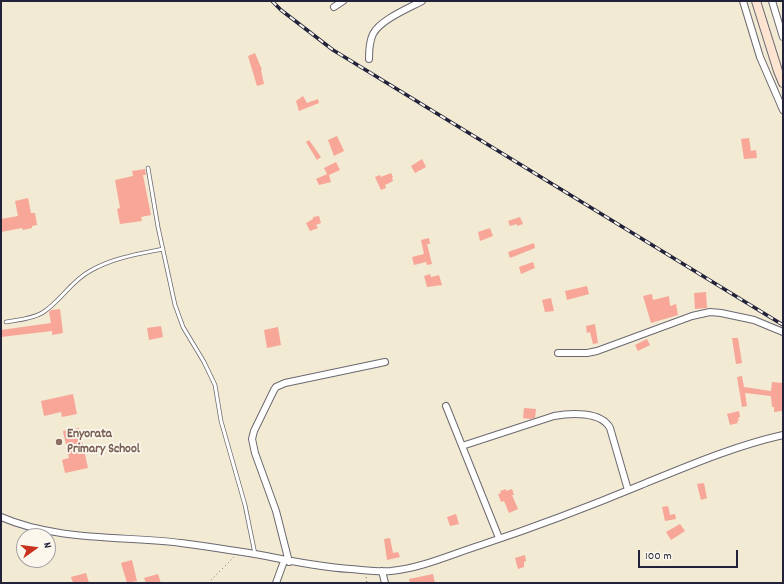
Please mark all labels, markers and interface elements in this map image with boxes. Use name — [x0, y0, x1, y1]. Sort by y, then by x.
place label: Enyorata Primary School — [67, 427, 140, 458]
marker: Enyorata Primary School — [54, 437, 64, 447]
north arrow — [16, 528, 56, 568]
text: N — [38, 541, 55, 550]
scale bar — [640, 542, 740, 568]
text: 100 m — [645, 548, 672, 565]

